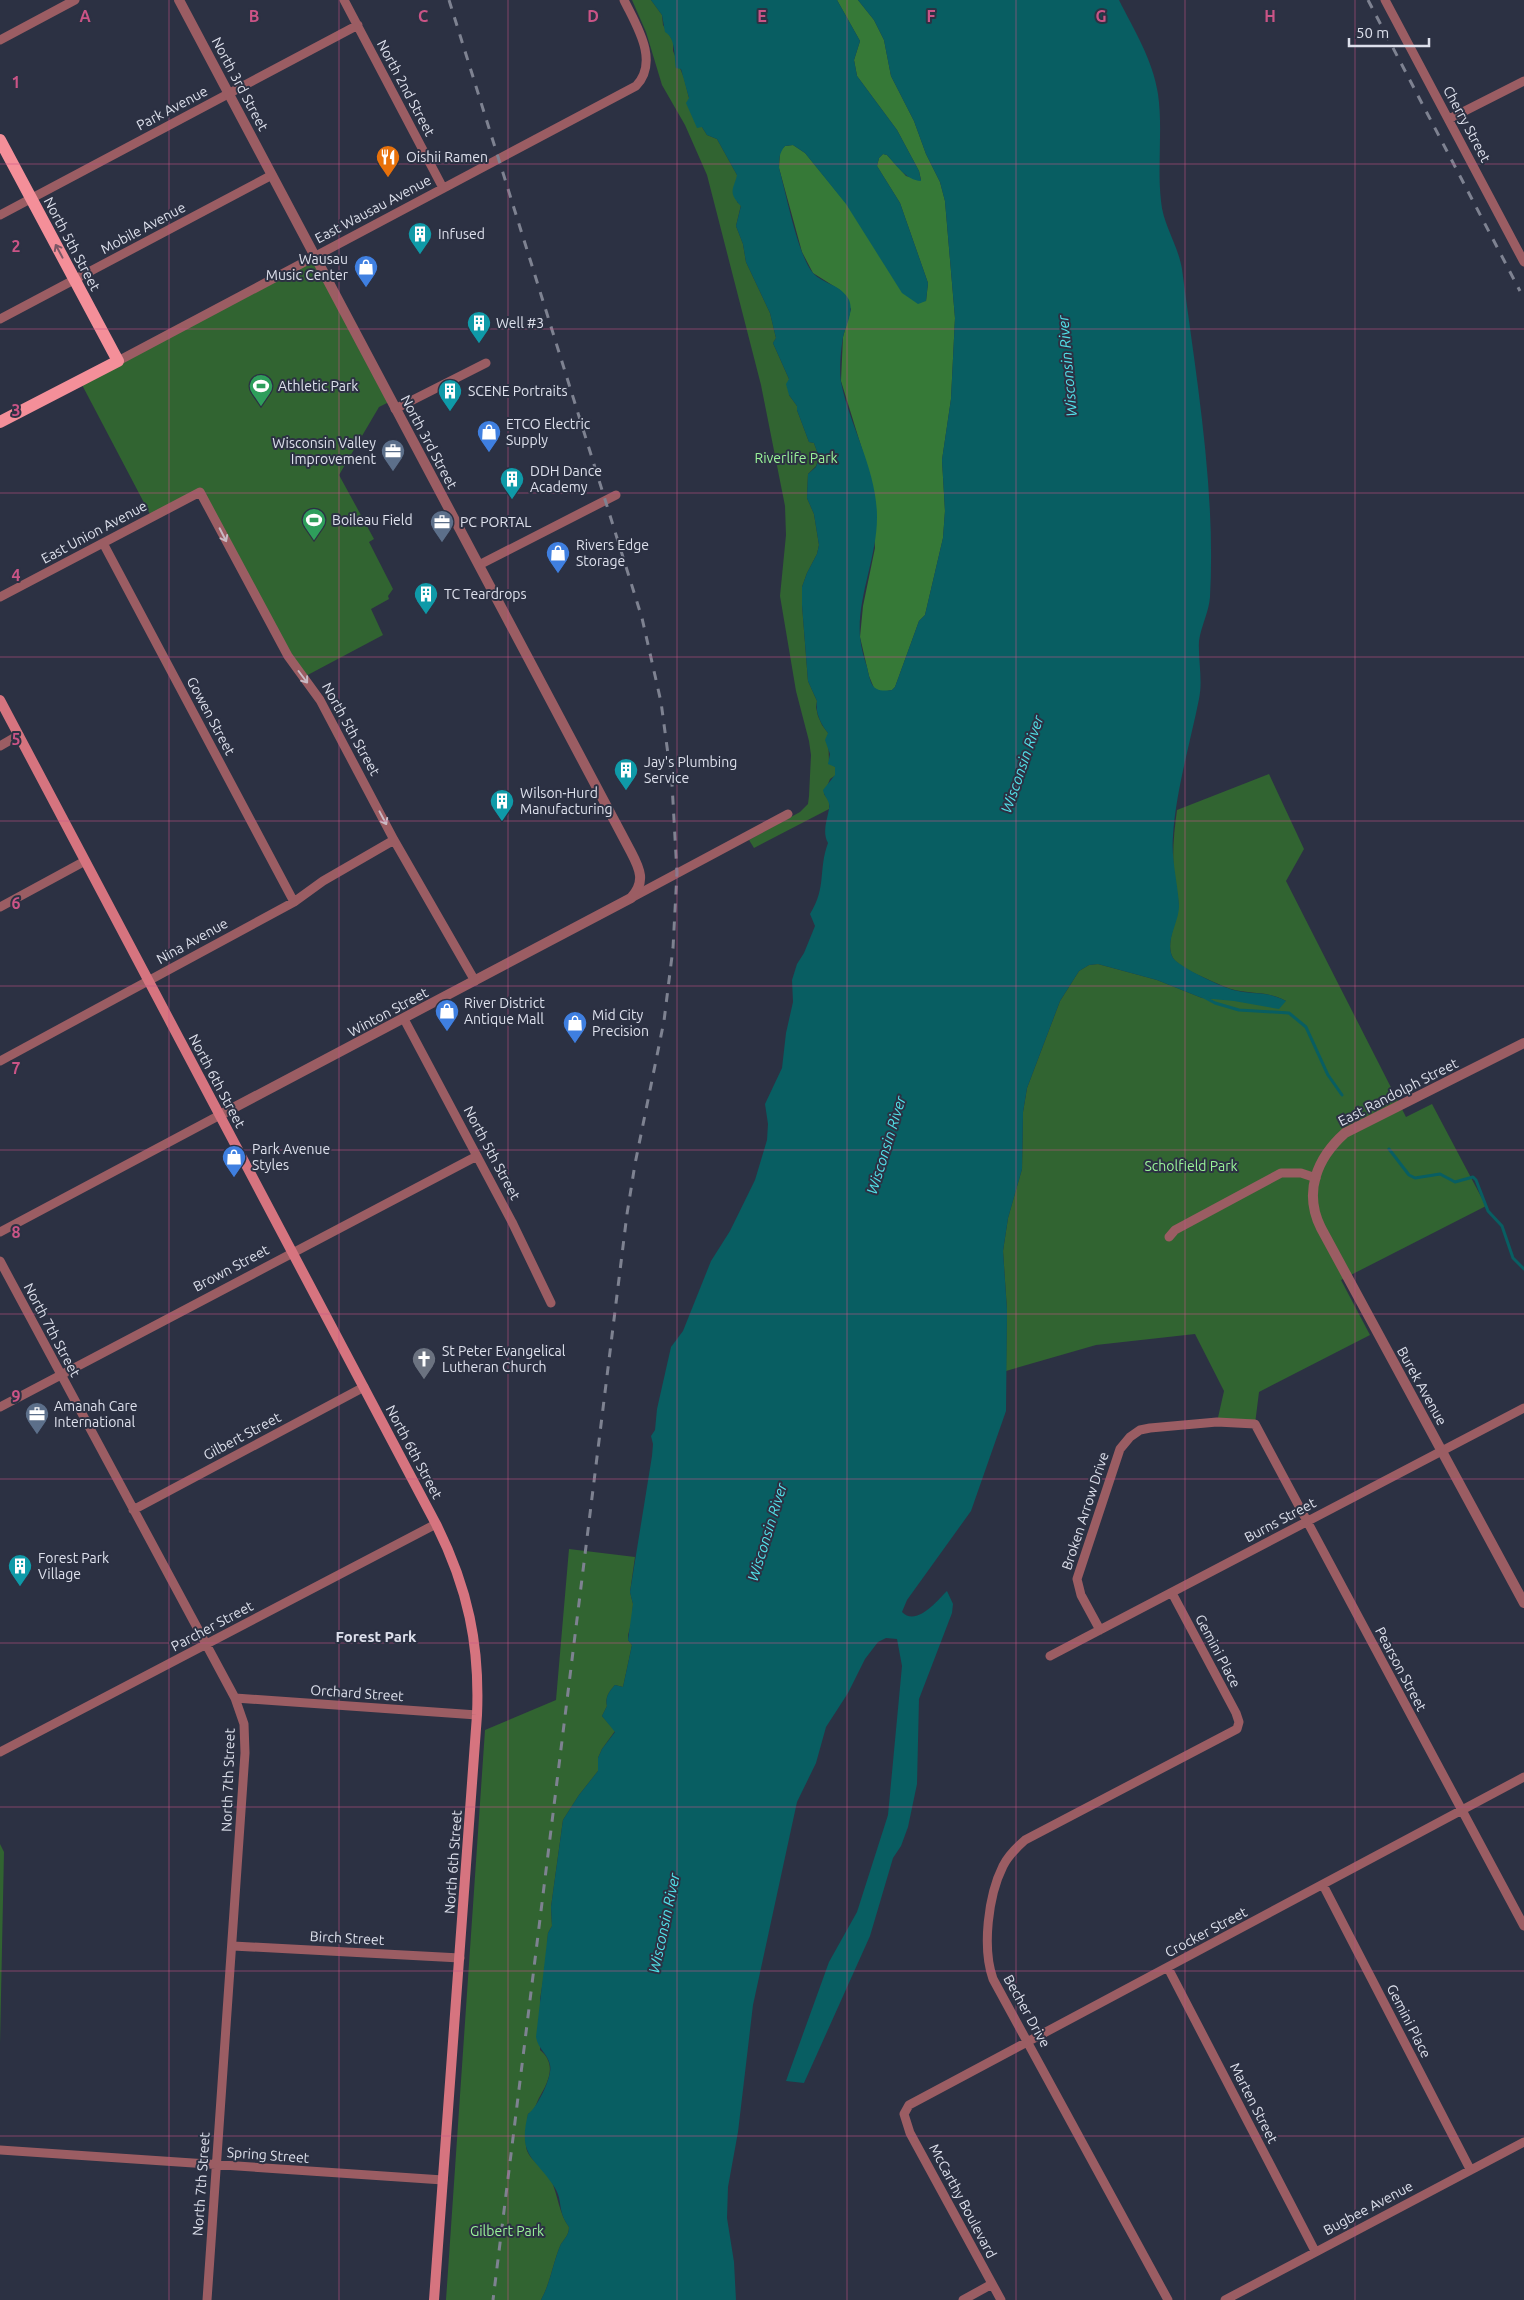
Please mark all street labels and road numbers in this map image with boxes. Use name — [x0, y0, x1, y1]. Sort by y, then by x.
street label: North 3rd Street — [209, 34, 272, 134]
street label: North 2nd Street — [374, 37, 438, 139]
street label: Park Avenue — [134, 83, 210, 133]
street label: Cherry Street — [1440, 83, 1494, 165]
street label: East Wausau Avenue — [312, 172, 434, 246]
street label: North 5th Street — [41, 194, 104, 294]
street label: Mobile Avenue — [98, 199, 188, 257]
street label: North 3rd Street — [398, 392, 461, 492]
street label: East Union Avenue — [38, 497, 150, 567]
street label: Gowen Street — [184, 674, 239, 758]
street label: North 5th Street — [319, 680, 383, 779]
street label: Nina Avenue — [154, 915, 230, 967]
street label: Winton Street — [345, 984, 431, 1040]
street label: North 6th Street — [186, 1031, 249, 1131]
street label: East Randolph Street — [1335, 1055, 1461, 1129]
street label: North 5th Street — [461, 1103, 524, 1203]
street label: Brown Street — [190, 1241, 272, 1295]
street label: North 7th Street — [21, 1280, 84, 1380]
street label: Burek Avenue — [1394, 1344, 1450, 1428]
street label: North 6th Street — [383, 1402, 446, 1502]
street label: Gilbert Street — [201, 1409, 284, 1463]
street label: Broken Arrow Drive — [1058, 1450, 1112, 1572]
street label: Burns Street — [1242, 1494, 1319, 1546]
street label: Parcher Street — [168, 1597, 256, 1654]
street label: Gemini Place — [1192, 1612, 1244, 1690]
street label: Pearson Street — [1372, 1624, 1430, 1714]
street label: Orchard Street — [310, 1682, 405, 1704]
street label: North 7th Street — [218, 1727, 238, 1832]
street label: North 6th Street — [441, 1809, 465, 1914]
street label: Crocker Street — [1162, 1903, 1250, 1960]
street label: Birch Street — [309, 1928, 385, 1948]
street label: Becher Drive — [1000, 1972, 1054, 2050]
street label: Gemini Place — [1384, 1981, 1434, 2061]
street label: Marten Street — [1227, 2060, 1281, 2146]
street label: North 7th Street — [189, 2131, 213, 2236]
street label: McCarthy Boulevard — [926, 2141, 1000, 2261]
street label: Spring Street — [226, 2144, 310, 2166]
street label: Bugbee Avenue — [1321, 2178, 1415, 2238]

